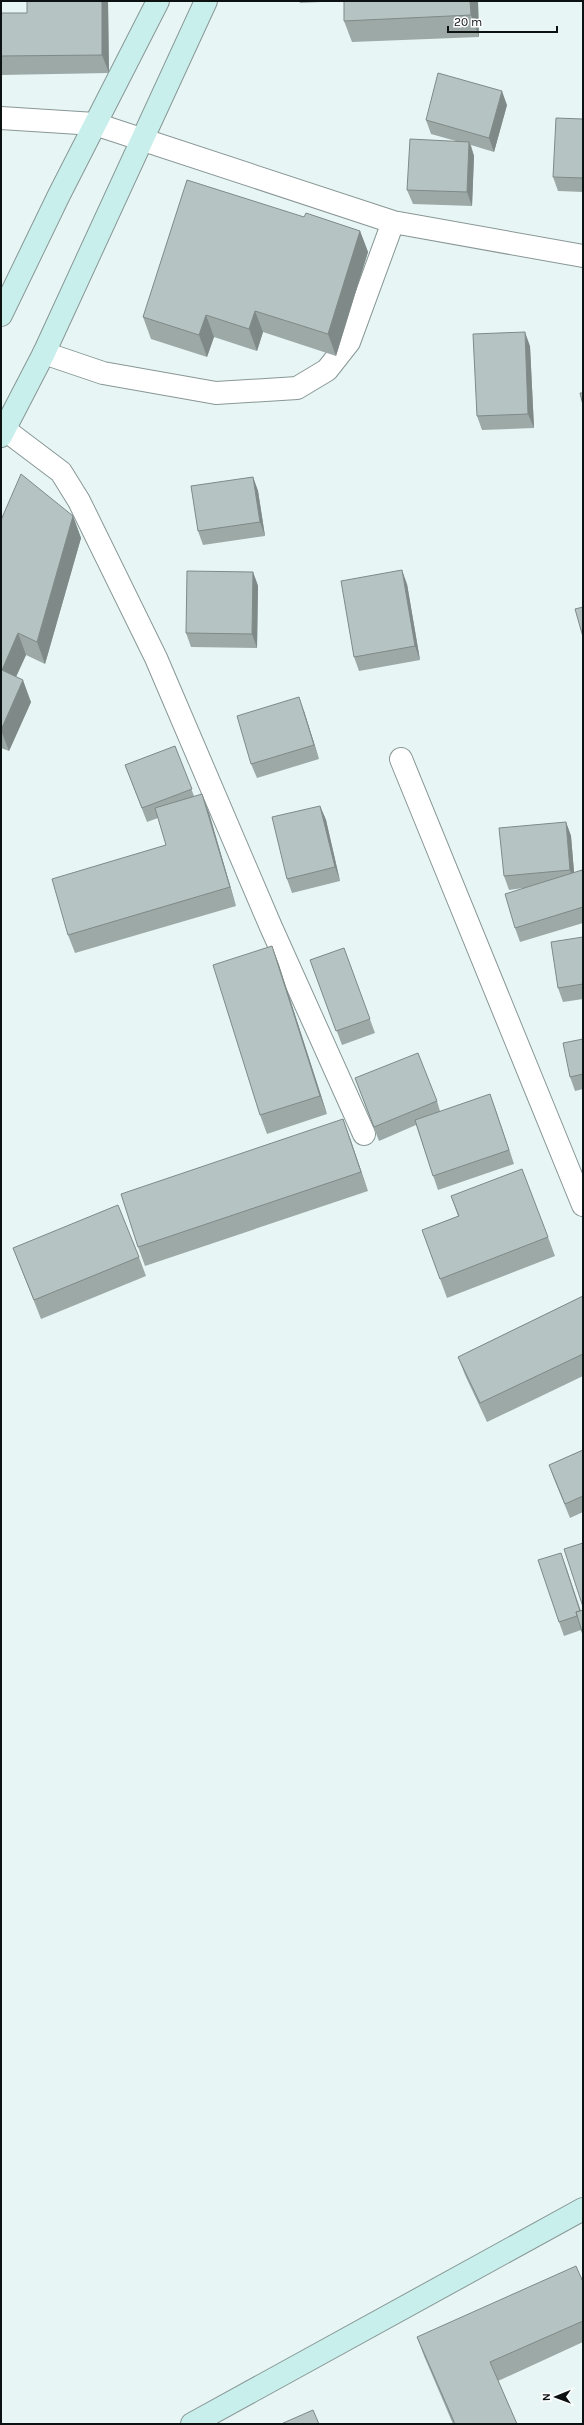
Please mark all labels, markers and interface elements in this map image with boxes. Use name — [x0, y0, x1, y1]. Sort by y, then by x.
scale bar — [448, 8, 557, 34]
text: 20 m — [454, 15, 482, 29]
north arrow — [536, 2377, 576, 2417]
text: N — [540, 2393, 553, 2401]

